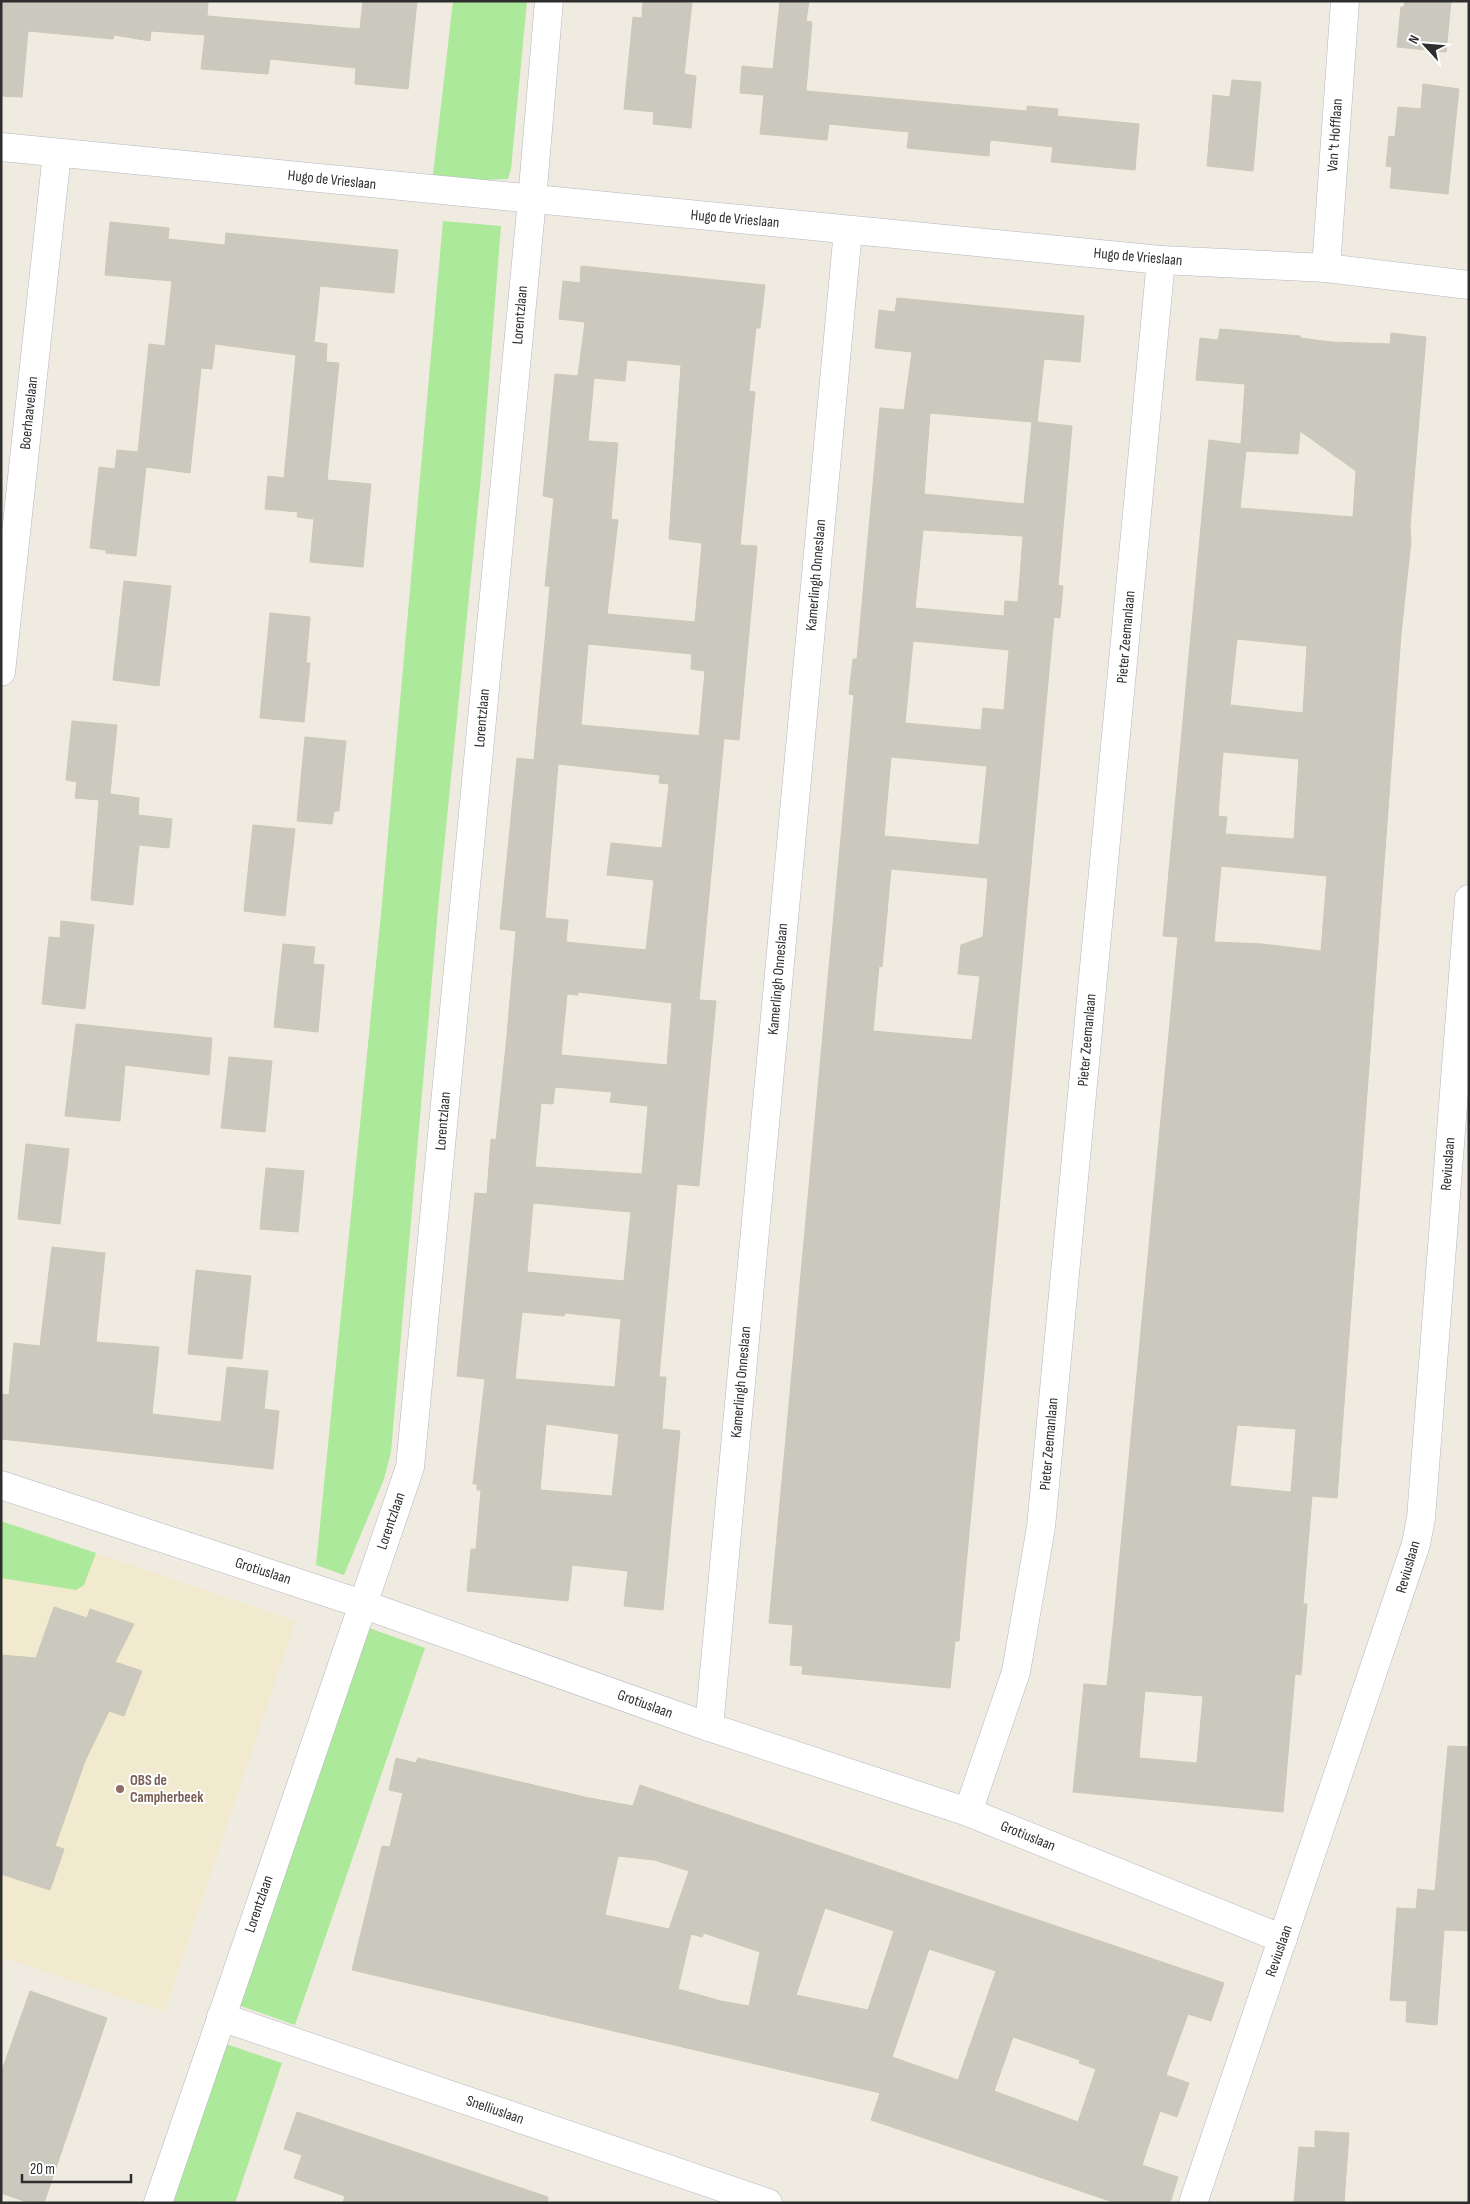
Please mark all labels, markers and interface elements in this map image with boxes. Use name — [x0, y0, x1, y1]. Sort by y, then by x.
north arrow — [1400, 20, 1450, 70]
text: N — [1404, 32, 1423, 47]
street label: Van 't Hofflaan — [1323, 98, 1347, 172]
street label: Hugo de Vrieslaan — [287, 166, 377, 194]
street label: Hugo de Vrieslaan — [690, 206, 780, 232]
street label: Hugo de Vrieslaan — [1093, 244, 1183, 270]
street label: Lorentzlaan — [508, 285, 532, 345]
street label: Boerhaavelaan — [16, 375, 42, 451]
street label: Kamerlingh Onneslaan — [802, 518, 830, 632]
street label: Pieter Zeemanlaan — [1112, 590, 1140, 684]
street label: Lorentzlaan — [470, 688, 494, 748]
street label: Kamerlingh Onneslaan — [764, 922, 792, 1036]
street label: Pieter Zeemanlaan — [1073, 993, 1101, 1087]
street label: Lorentzlaan — [431, 1091, 455, 1151]
street label: Reviuslaan — [1437, 1137, 1459, 1191]
street label: Kamerlingh Onneslaan — [727, 1325, 755, 1439]
street label: Pieter Zeemanlaan — [1035, 1397, 1063, 1491]
street label: Lorentzlaan — [372, 1490, 410, 1552]
street label: Reviuslaan — [1391, 1539, 1425, 1595]
street label: Grotiuslaan — [233, 1553, 293, 1589]
street label: Grotiuslaan — [615, 1685, 675, 1723]
place label: OBS de Campherbeek — [130, 1771, 204, 1807]
marker: OBS de Campherbeek — [114, 1783, 126, 1795]
street label: Grotiuslaan — [998, 1816, 1058, 1856]
street label: Lorentzlaan — [240, 1873, 278, 1935]
street label: Reviuslaan — [1261, 1923, 1297, 1979]
street label: Snelliuslaan — [464, 2091, 526, 2129]
scale bar — [22, 2152, 131, 2184]
text: 20 m — [30, 2160, 55, 2179]

